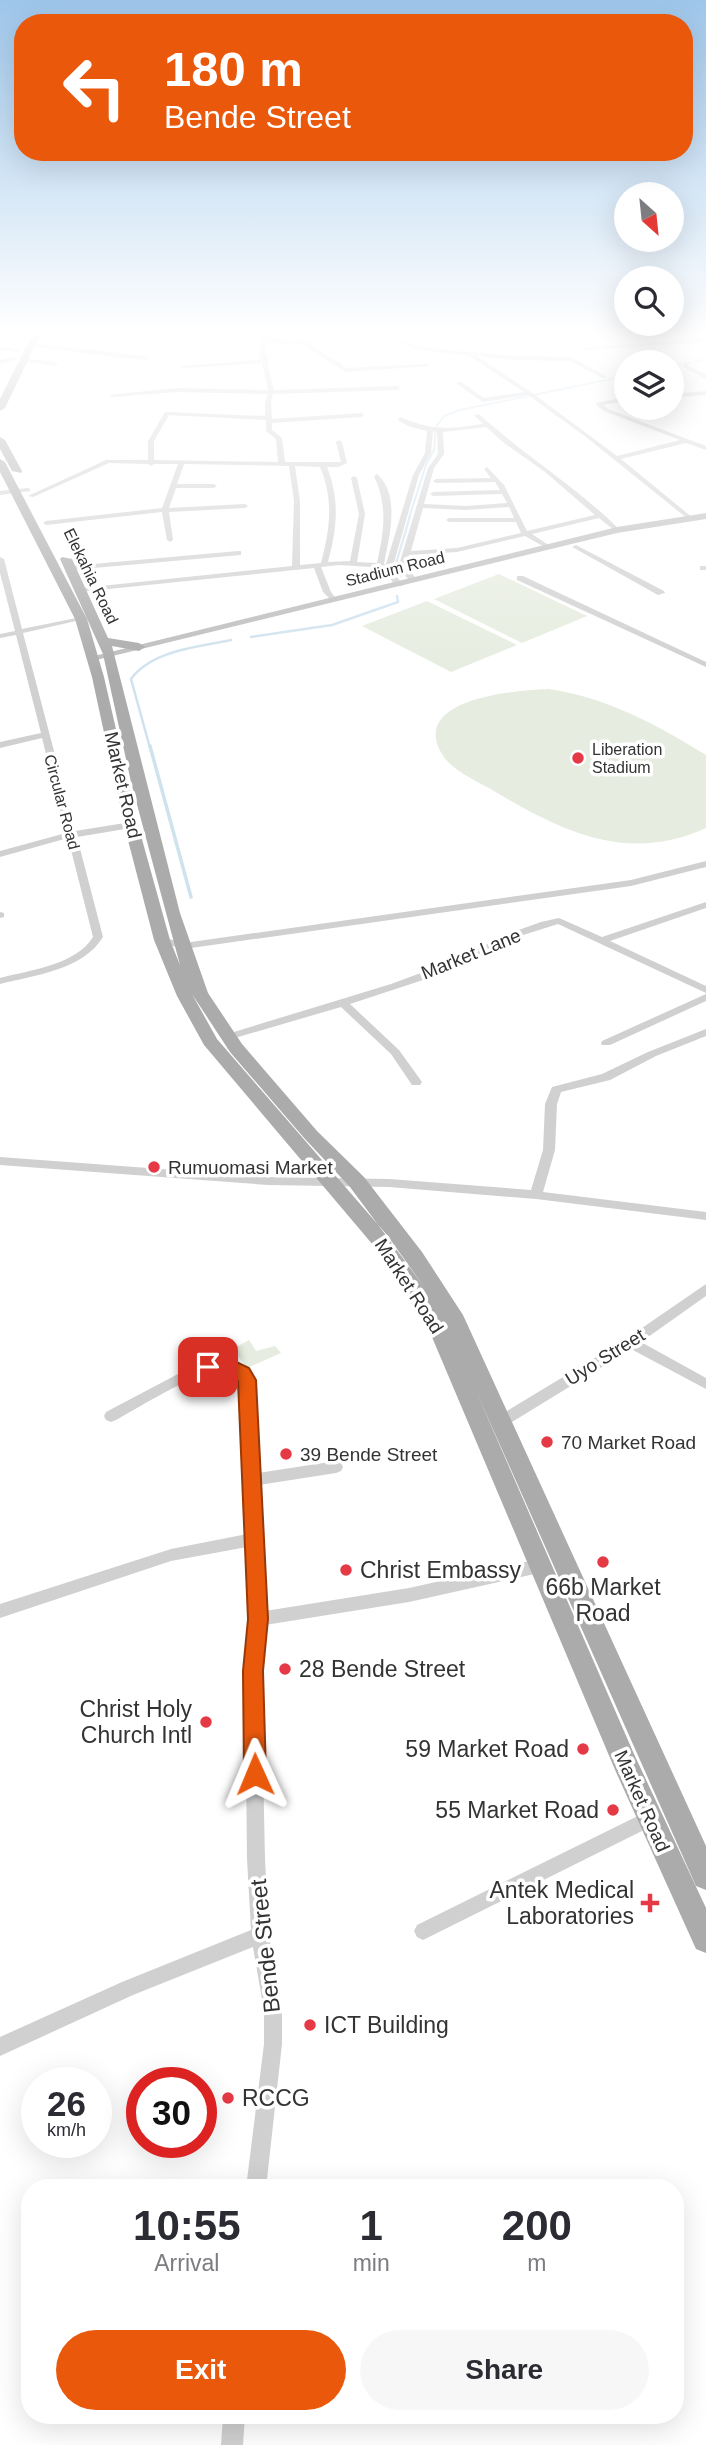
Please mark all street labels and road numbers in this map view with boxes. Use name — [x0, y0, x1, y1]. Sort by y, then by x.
street label: Elekahia Road — [61, 526, 121, 626]
street label: Stadium Road — [344, 548, 446, 590]
street label: Market Road — [101, 730, 145, 840]
street label: Circular Road — [41, 753, 83, 851]
street label: Market Lane — [418, 924, 524, 984]
street label: Market Road — [371, 1235, 447, 1337]
street label: Uyo Street — [561, 1324, 649, 1390]
street label: Market Road — [610, 1747, 674, 1855]
street label: Bende Street — [245, 1877, 285, 2014]

